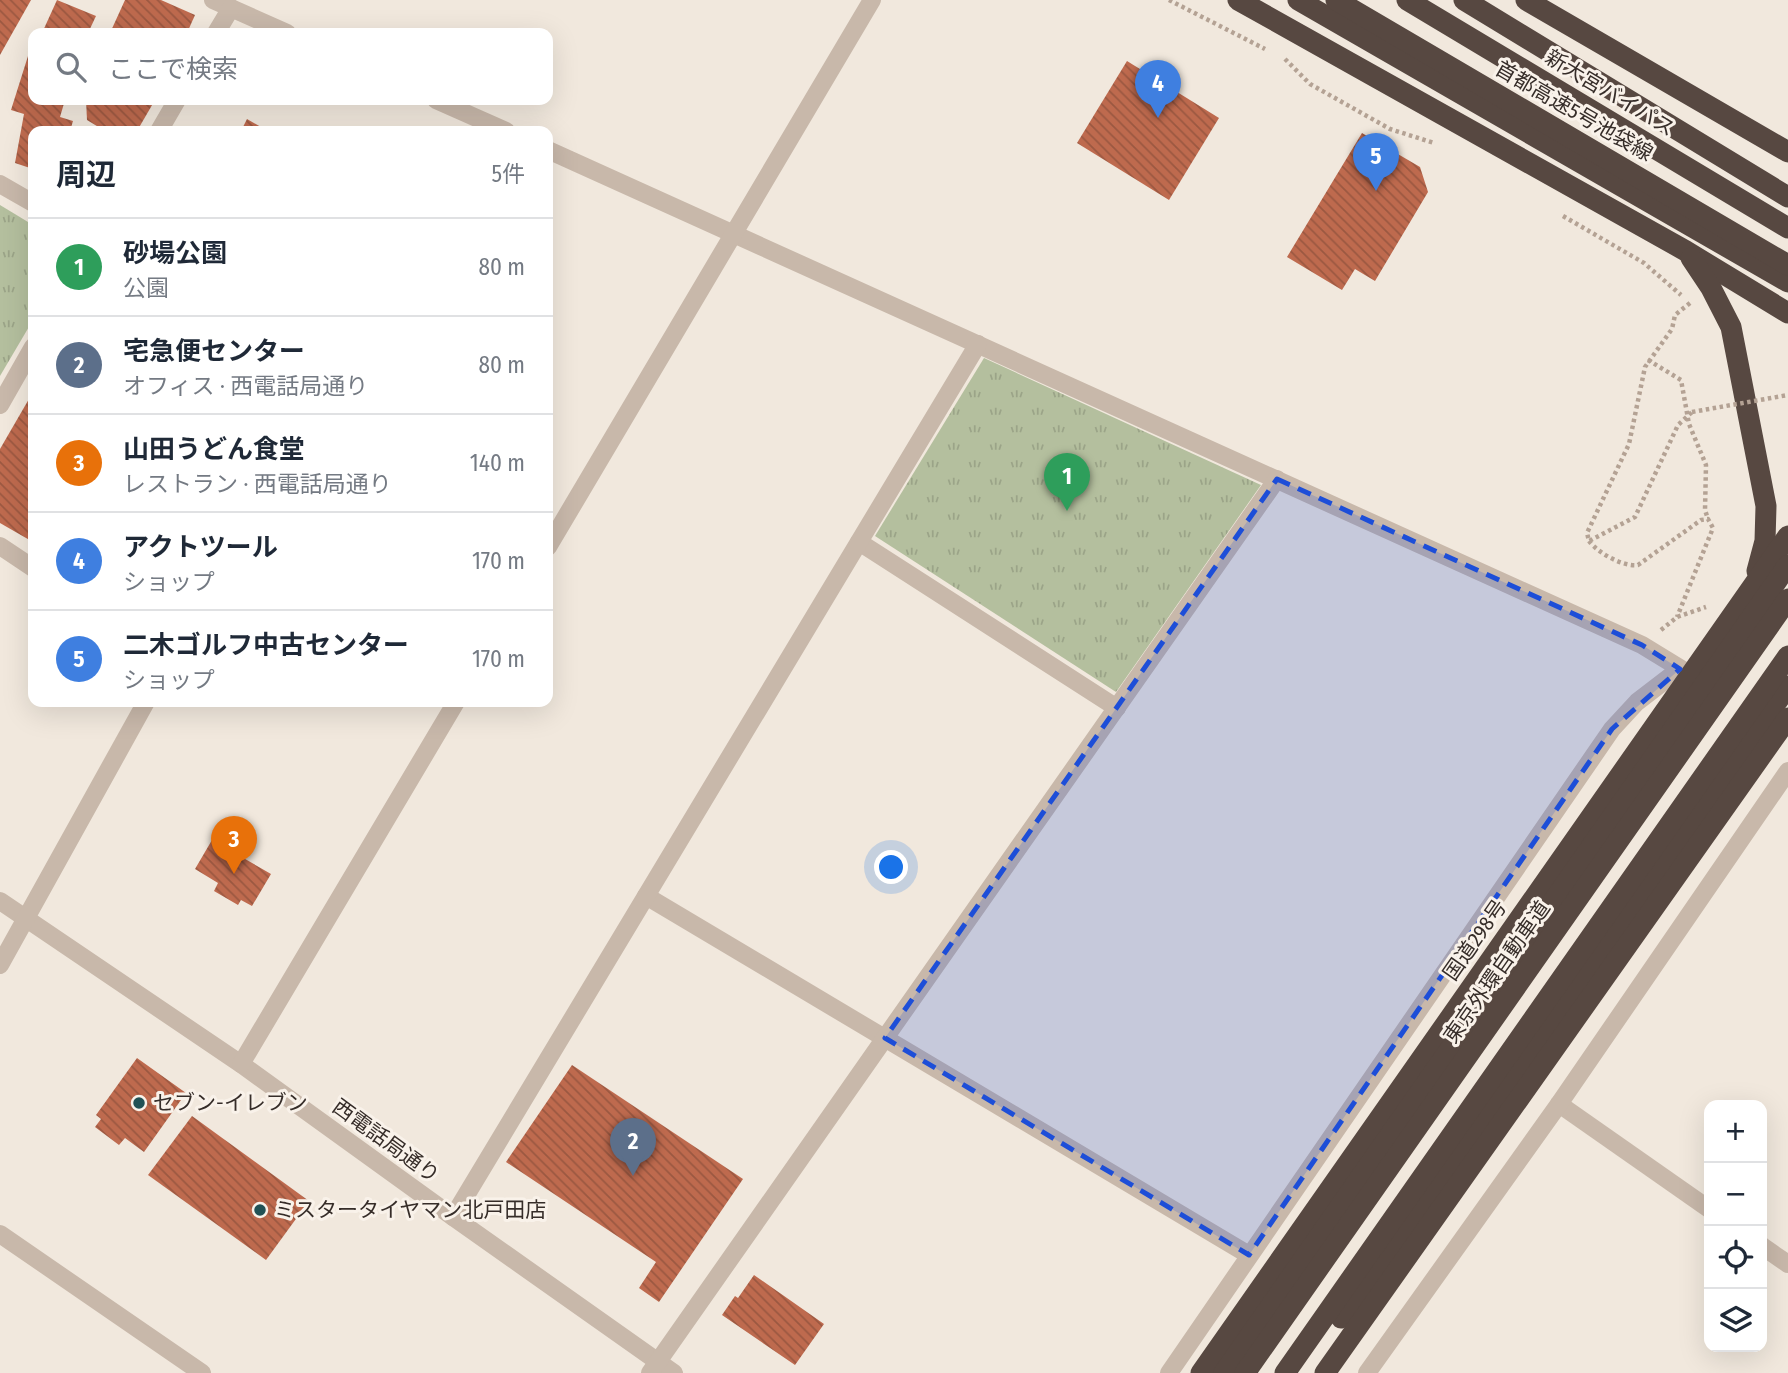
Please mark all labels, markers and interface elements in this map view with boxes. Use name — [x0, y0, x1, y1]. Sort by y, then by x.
search box — [28, 28, 553, 105]
street label: 新大宮バイパス — [1540, 44, 1680, 142]
icon: search — [52, 48, 90, 86]
text: ここで検索 — [108, 54, 238, 85]
street label: 首都高速5号池袋線 — [1491, 55, 1657, 167]
pin: 4 — [1135, 60, 1181, 118]
pin: 5 — [1353, 133, 1399, 191]
text: 周辺 — [56, 157, 116, 193]
text: 5件 — [491, 160, 525, 188]
text: 砂場公園 — [123, 238, 227, 269]
text: 1 — [74, 253, 84, 281]
text: 80 m — [478, 253, 525, 281]
text: 公園 — [123, 274, 169, 302]
text: 宅急便センター — [123, 336, 305, 367]
text: 2 — [74, 351, 84, 379]
text: 80 m — [478, 351, 525, 379]
text: オフィス · 西電話局通り — [123, 372, 368, 400]
text: 山田うどん食堂 — [123, 434, 305, 465]
text: 3 — [74, 449, 84, 477]
text: 140 m — [470, 449, 525, 477]
pin: 1 — [1044, 453, 1090, 511]
text: レストラン · 西電話局通り — [123, 470, 392, 498]
text: アクトツール — [123, 532, 278, 563]
text: 4 — [73, 547, 85, 575]
text: 170 m — [472, 547, 525, 575]
text: ショップ — [123, 568, 215, 596]
text: 二木ゴルフ中古センター — [123, 630, 409, 661]
text: 5 — [73, 645, 85, 673]
text: 170 m — [472, 645, 525, 673]
text: ショップ — [123, 666, 215, 694]
pin: 3 — [211, 816, 257, 874]
your location — [874, 850, 908, 884]
street label: 国道298号 — [1438, 895, 1512, 985]
street label: 東京外環自動車道 — [1438, 896, 1556, 1048]
place label: セブン-イレブン — [153, 1090, 308, 1116]
street label: 西電話局通り — [327, 1093, 445, 1189]
marker: セブン-イレブン — [131, 1095, 147, 1111]
map controls — [1704, 1100, 1767, 1352]
button: + — [1704, 1100, 1767, 1163]
pin: 2 — [610, 1118, 656, 1176]
button: − — [1704, 1163, 1767, 1226]
place label: ミスタータイヤマン北戸田店 — [274, 1197, 546, 1223]
marker: ミスタータイヤマン北戸田店 — [252, 1202, 268, 1218]
button: locate — [1704, 1226, 1767, 1289]
button: layers — [1704, 1289, 1767, 1352]

